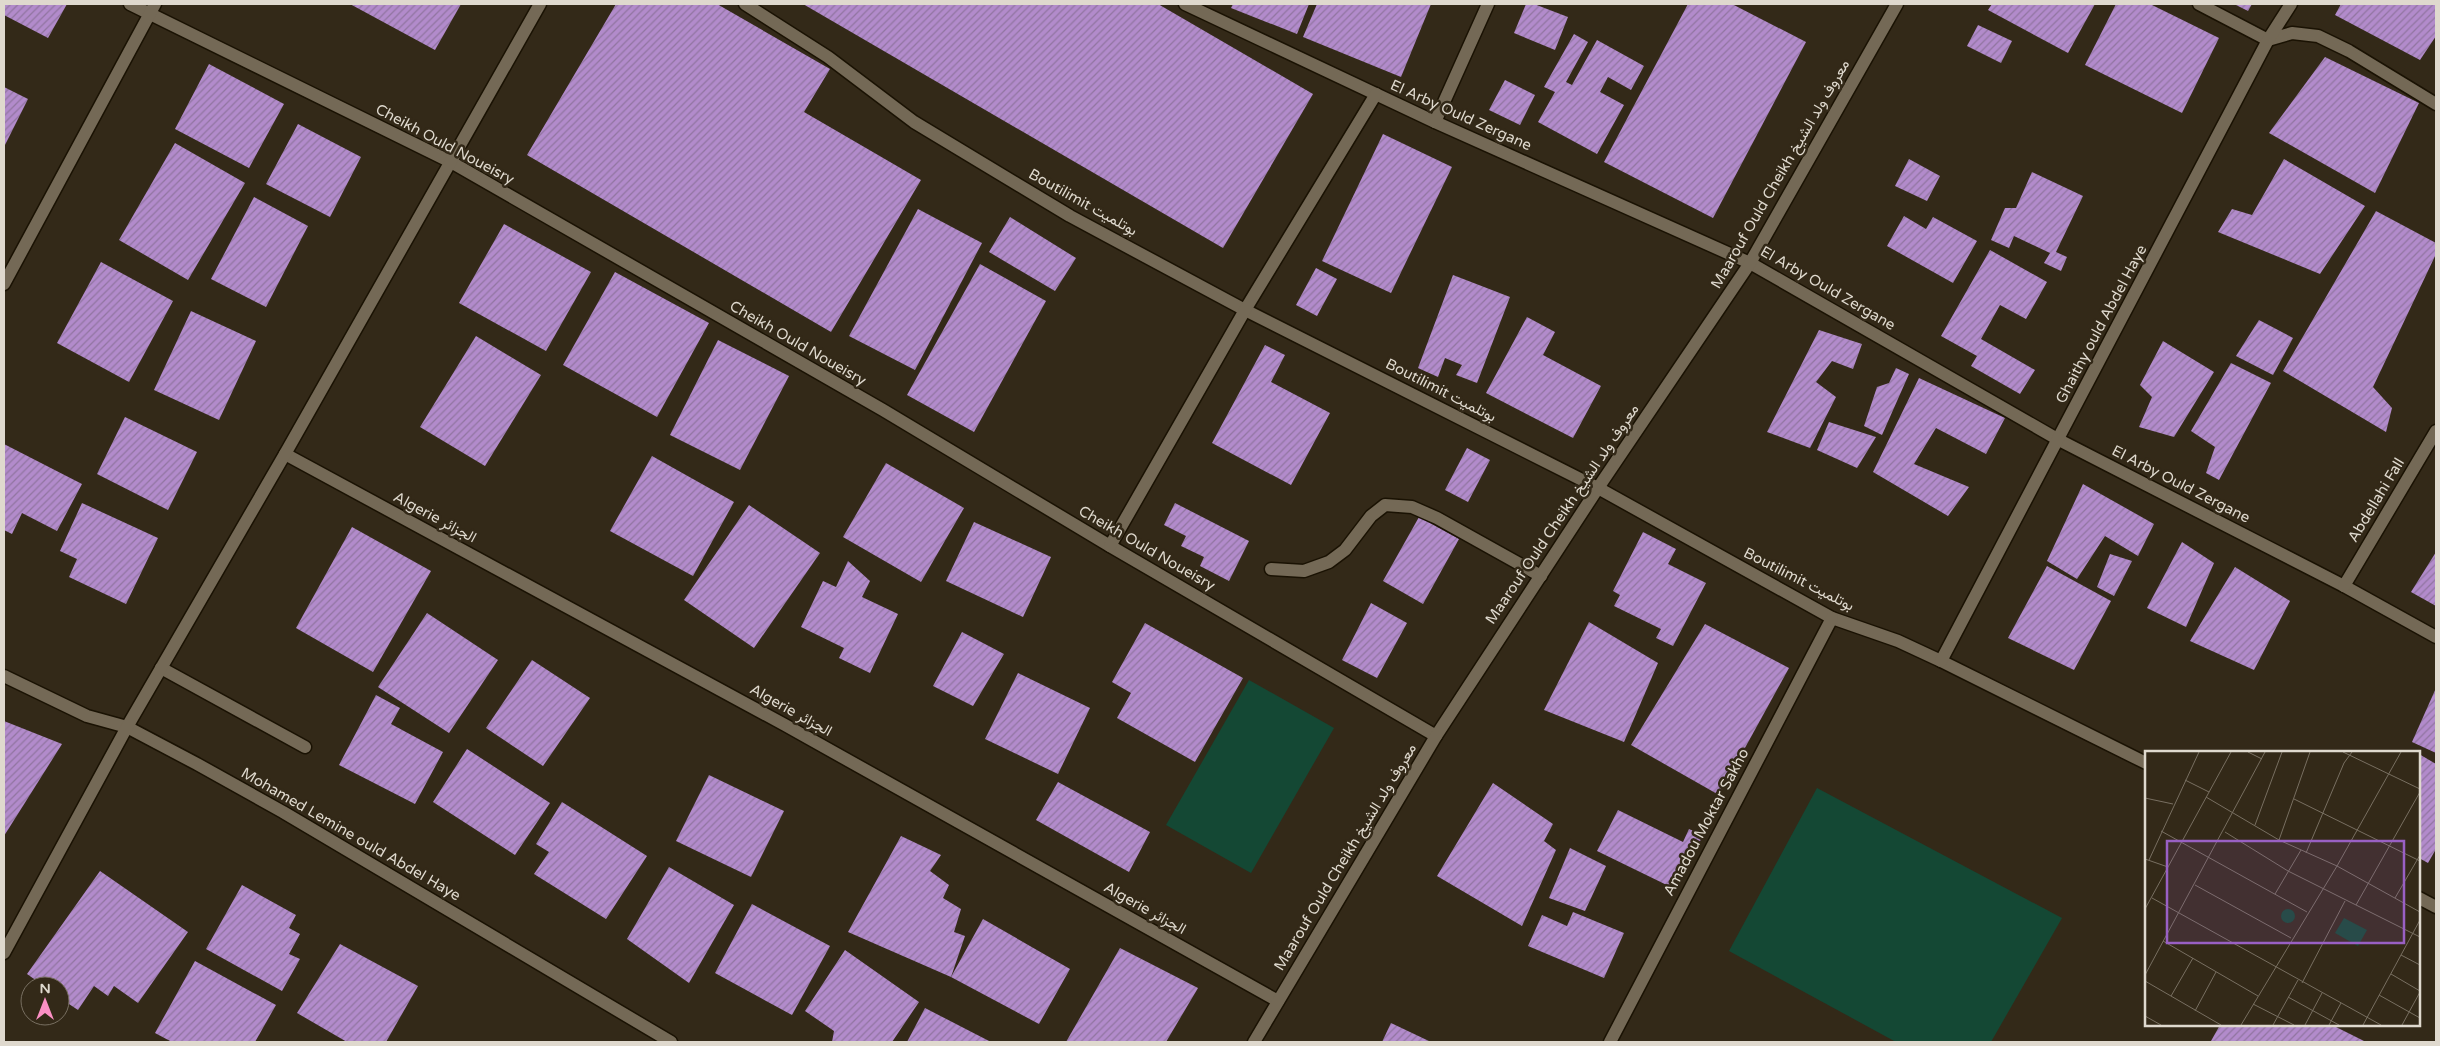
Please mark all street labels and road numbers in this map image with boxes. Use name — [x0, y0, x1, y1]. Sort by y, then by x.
street label: Maarouf Ould Cheikh معروف ولد الشيخ — [1707, 56, 1855, 293]
street label: El Arby Ould Zergane — [1388, 76, 1534, 154]
street label: Cheikh Ould Noueisry — [373, 100, 517, 188]
street label: Boutilimit بوتلميت — [1026, 165, 1140, 239]
street label: El Arby Ould Zergane — [1757, 242, 1899, 334]
street label: Ghaithy ould Abdel Haye — [2052, 242, 2150, 406]
street label: Cheikh Ould Noueisry — [727, 297, 869, 389]
street label: Boutilimit بوتلميت — [1383, 354, 1499, 426]
street label: Maarouf Ould Cheikh معروف ولد الشيخ — [1481, 400, 1644, 629]
street label: El Arby Ould Zergane — [2109, 441, 2253, 527]
street label: Abdellahi Fall — [2344, 455, 2408, 545]
street label: Algerie الجزائر — [390, 488, 480, 546]
street label: Cheikh Ould Noueisry — [1076, 502, 1218, 594]
street label: Boutilimit بوتلميت — [1741, 543, 1857, 615]
street label: Algerie الجزائر — [747, 680, 835, 740]
street label: Maarouf Ould Cheikh معروف ولد الشيخ — [1270, 740, 1422, 975]
street label: Amadou Moktar Sakho — [1659, 745, 1753, 899]
street label: Mohamed Lemine ould Abdel Haye — [238, 764, 464, 904]
street label: Algerie الجزائر — [1101, 878, 1189, 938]

